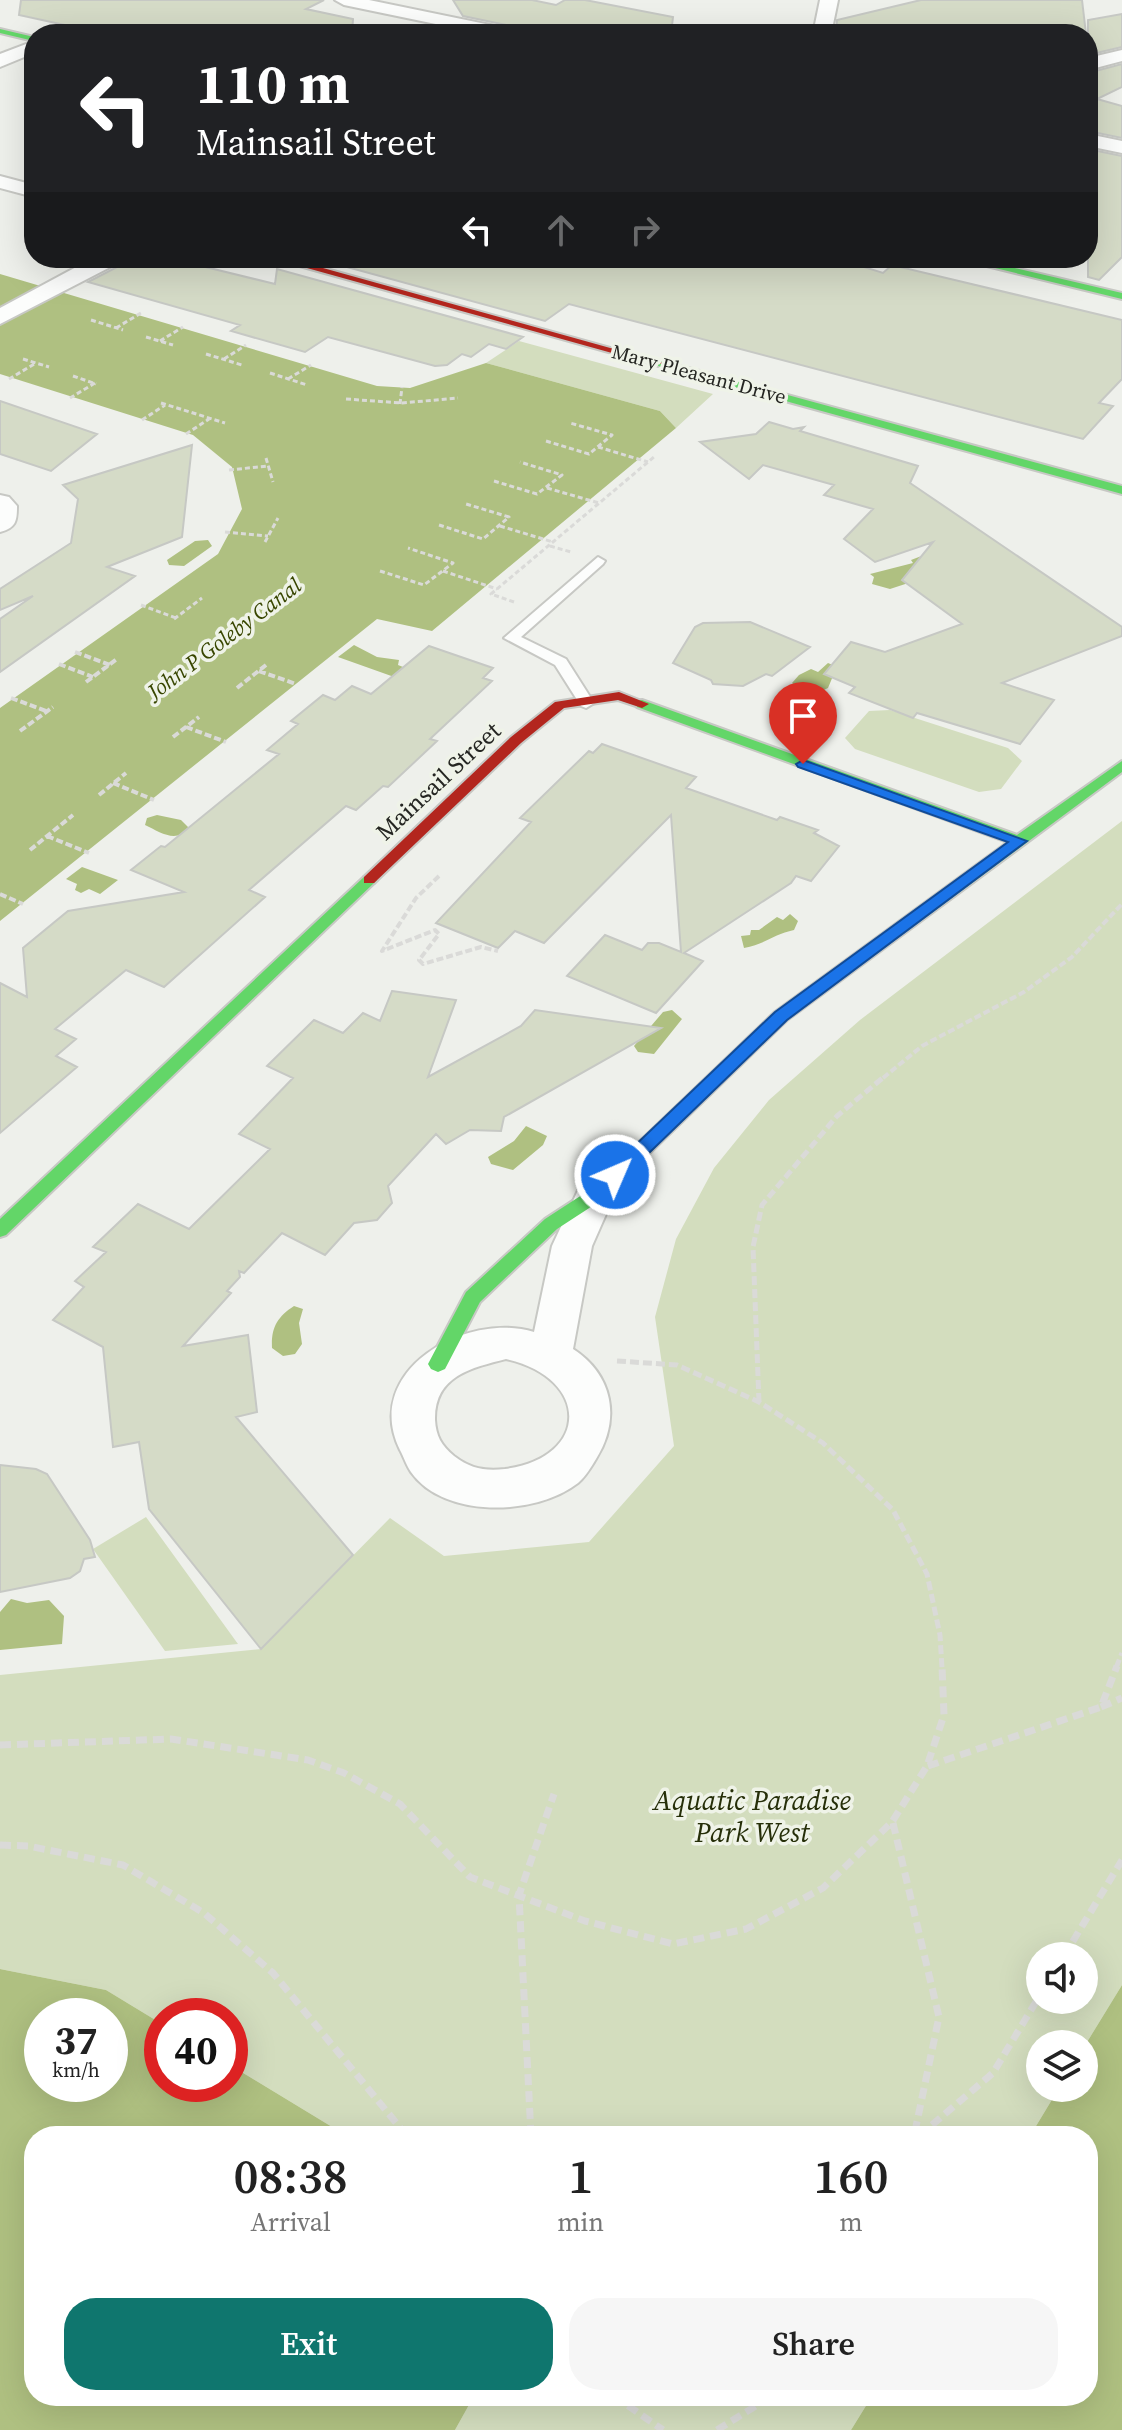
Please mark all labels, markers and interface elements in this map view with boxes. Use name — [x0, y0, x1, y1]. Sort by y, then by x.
text: 110 m — [196, 45, 350, 122]
icon: left — [64, 56, 168, 160]
text: Mainsail Street — [196, 118, 435, 167]
icon: left — [455, 208, 499, 252]
icon: ahead — [539, 208, 583, 252]
icon: right — [623, 208, 667, 252]
street label: Mary Pleasant Drive — [609, 337, 789, 411]
water label: John P Goleby Canal — [139, 570, 308, 708]
pin — [769, 682, 837, 764]
icon: arrive — [781, 694, 825, 738]
street label: Mainsail Street — [368, 714, 508, 848]
position arrow — [573, 1133, 657, 1217]
park label: Aquatic Paradise Park West — [651, 1781, 851, 1851]
map controls — [1026, 1942, 1098, 2102]
button: sound — [1026, 1942, 1098, 2014]
speed limit sign: 40 — [144, 1998, 248, 2102]
text: 37 — [54, 2013, 98, 2067]
button: layers — [1026, 2030, 1098, 2102]
text: km/h — [52, 2056, 100, 2084]
text: 08:38 — [233, 2143, 348, 2209]
text: 1 — [568, 2143, 593, 2209]
text: 160 — [814, 2143, 888, 2209]
text: Arrival — [250, 2204, 331, 2240]
text: min — [557, 2204, 604, 2240]
text: m — [839, 2204, 863, 2240]
button: Exit — [64, 2298, 553, 2390]
button: Share — [569, 2298, 1058, 2390]

